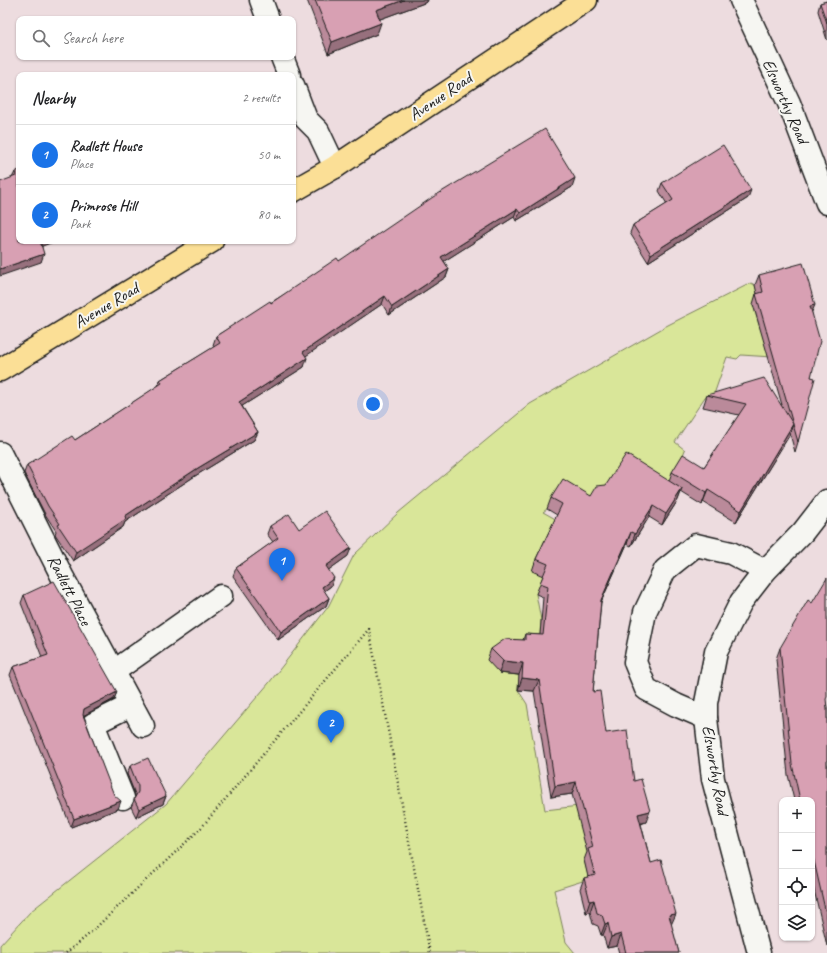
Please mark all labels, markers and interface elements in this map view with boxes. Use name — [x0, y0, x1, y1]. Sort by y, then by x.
search box — [16, 16, 296, 60]
icon: search — [30, 27, 52, 49]
text: Search here — [62, 29, 123, 48]
street label: Elsworthy Road — [758, 56, 815, 150]
street label: Avenue Road — [405, 66, 478, 125]
text: Nearby — [32, 88, 75, 109]
text: 2 results — [242, 90, 280, 106]
text: Radlett House — [70, 137, 142, 156]
text: 1 — [42, 147, 48, 163]
text: 50 m — [258, 147, 280, 163]
text: Place — [70, 156, 93, 172]
text: Primrose Hill — [70, 197, 136, 216]
text: 2 — [42, 207, 48, 223]
text: 80 m — [258, 207, 280, 223]
text: Park — [70, 216, 91, 232]
street label: Avenue Road — [70, 277, 144, 333]
your location — [363, 394, 383, 414]
pin: 1 — [269, 548, 295, 581]
street label: Radlett Place — [43, 551, 97, 630]
pin: 2 — [318, 710, 344, 743]
street label: Elsworthy Road — [697, 724, 734, 820]
map controls — [779, 797, 815, 941]
button: + — [779, 797, 815, 833]
button: − — [779, 833, 815, 869]
button: locate — [779, 869, 815, 905]
button: layers — [779, 905, 815, 941]

